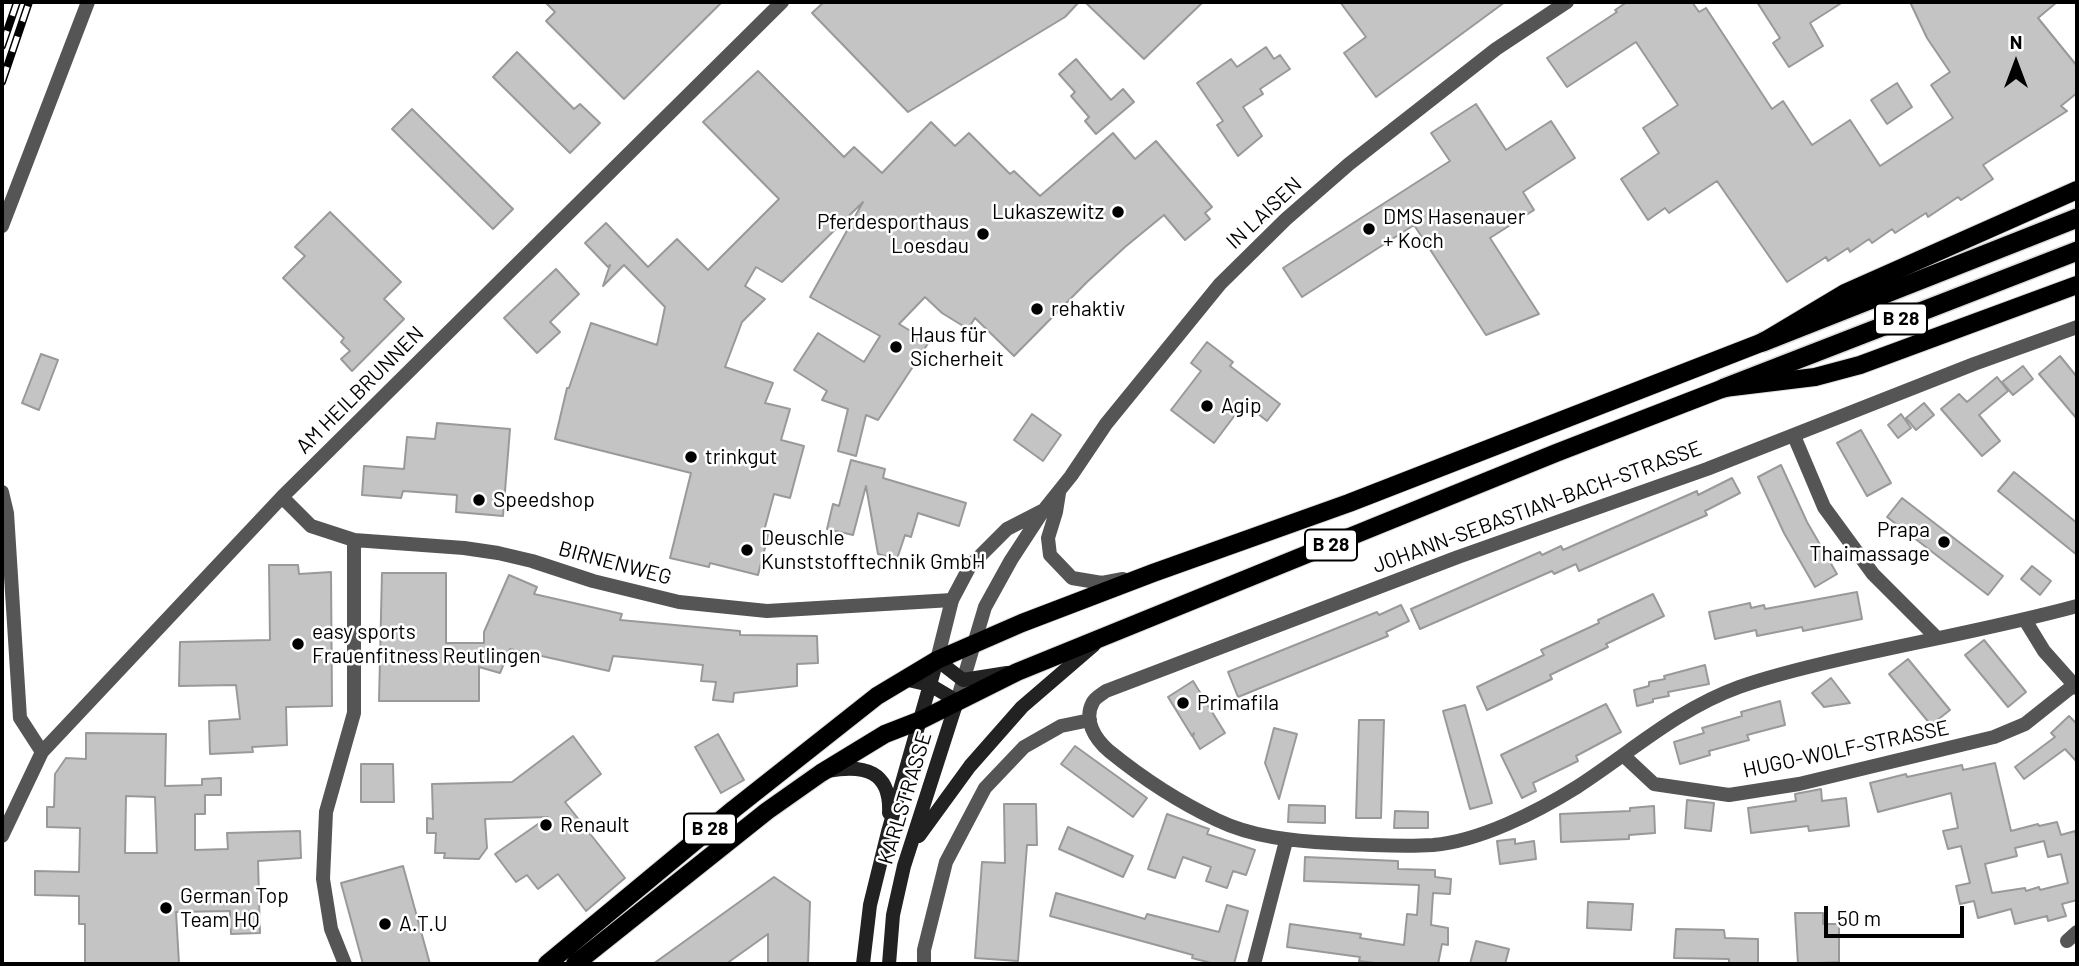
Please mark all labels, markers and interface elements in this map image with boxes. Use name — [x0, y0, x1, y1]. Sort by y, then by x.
north arrow — [1981, 28, 2051, 98]
text: N — [2010, 30, 2022, 53]
street label: IN LAISEN — [1221, 172, 1307, 254]
place label: Lukaszewitz — [992, 199, 1104, 225]
marker: Lukaszewitz — [1110, 204, 1126, 220]
place label: DMS Hasenauer + Koch — [1383, 204, 1525, 254]
place label: Pferdesporthaus Loesdau — [817, 209, 969, 259]
marker: DMS Hasenauer + Koch — [1361, 221, 1377, 237]
marker: Pferdesporthaus Loesdau — [975, 226, 991, 242]
place label: rehaktiv — [1051, 296, 1125, 322]
marker: rehaktiv — [1029, 301, 1045, 317]
road number: B 28 — [1875, 304, 1927, 334]
street label: AM HEILBRUNNEN — [291, 321, 429, 459]
place label: Haus für Sicherheit — [910, 322, 1004, 372]
marker: Haus für Sicherheit — [888, 339, 904, 355]
place label: Agip — [1221, 393, 1261, 419]
marker: Agip — [1199, 398, 1215, 414]
street label: JOHANN-SEBASTIAN-BACH-STRASSE — [1369, 436, 1705, 578]
place label: trinkgut — [705, 444, 777, 470]
marker: trinkgut — [683, 449, 699, 465]
place label: Speedshop — [493, 487, 595, 513]
marker: Speedshop — [471, 492, 487, 508]
place label: Prapa Thaimassage — [1810, 517, 1930, 567]
place label: Deuschle Kunststofftechnik GmbH — [761, 525, 985, 575]
road number: B 28 — [1305, 530, 1357, 560]
marker: Prapa Thaimassage — [1936, 534, 1952, 550]
street label: BIRNENWEG — [556, 536, 674, 590]
marker: Deuschle Kunststofftechnik GmbH — [739, 542, 755, 558]
place label: easy sports Frauenfitness Reutlingen — [312, 619, 541, 669]
marker: easy sports Frauenfitness Reutlingen — [290, 636, 306, 652]
place label: Primafila — [1197, 690, 1279, 716]
marker: Primafila — [1175, 695, 1191, 711]
street label: HUGO-WOLF-STRASSE — [1741, 715, 1951, 783]
street label: KARLSTRASSE — [873, 729, 937, 867]
place label: Renault — [560, 812, 630, 838]
road number: B 28 — [684, 814, 736, 844]
marker: Renault — [538, 817, 554, 833]
place label: German Top Team HQ — [180, 883, 289, 933]
scale bar — [1827, 892, 1967, 936]
marker: German Top Team HQ — [158, 900, 174, 916]
text: 50 m — [1837, 905, 1881, 930]
place label: A.T.U — [399, 911, 448, 937]
marker: A.T.U — [377, 916, 393, 932]

